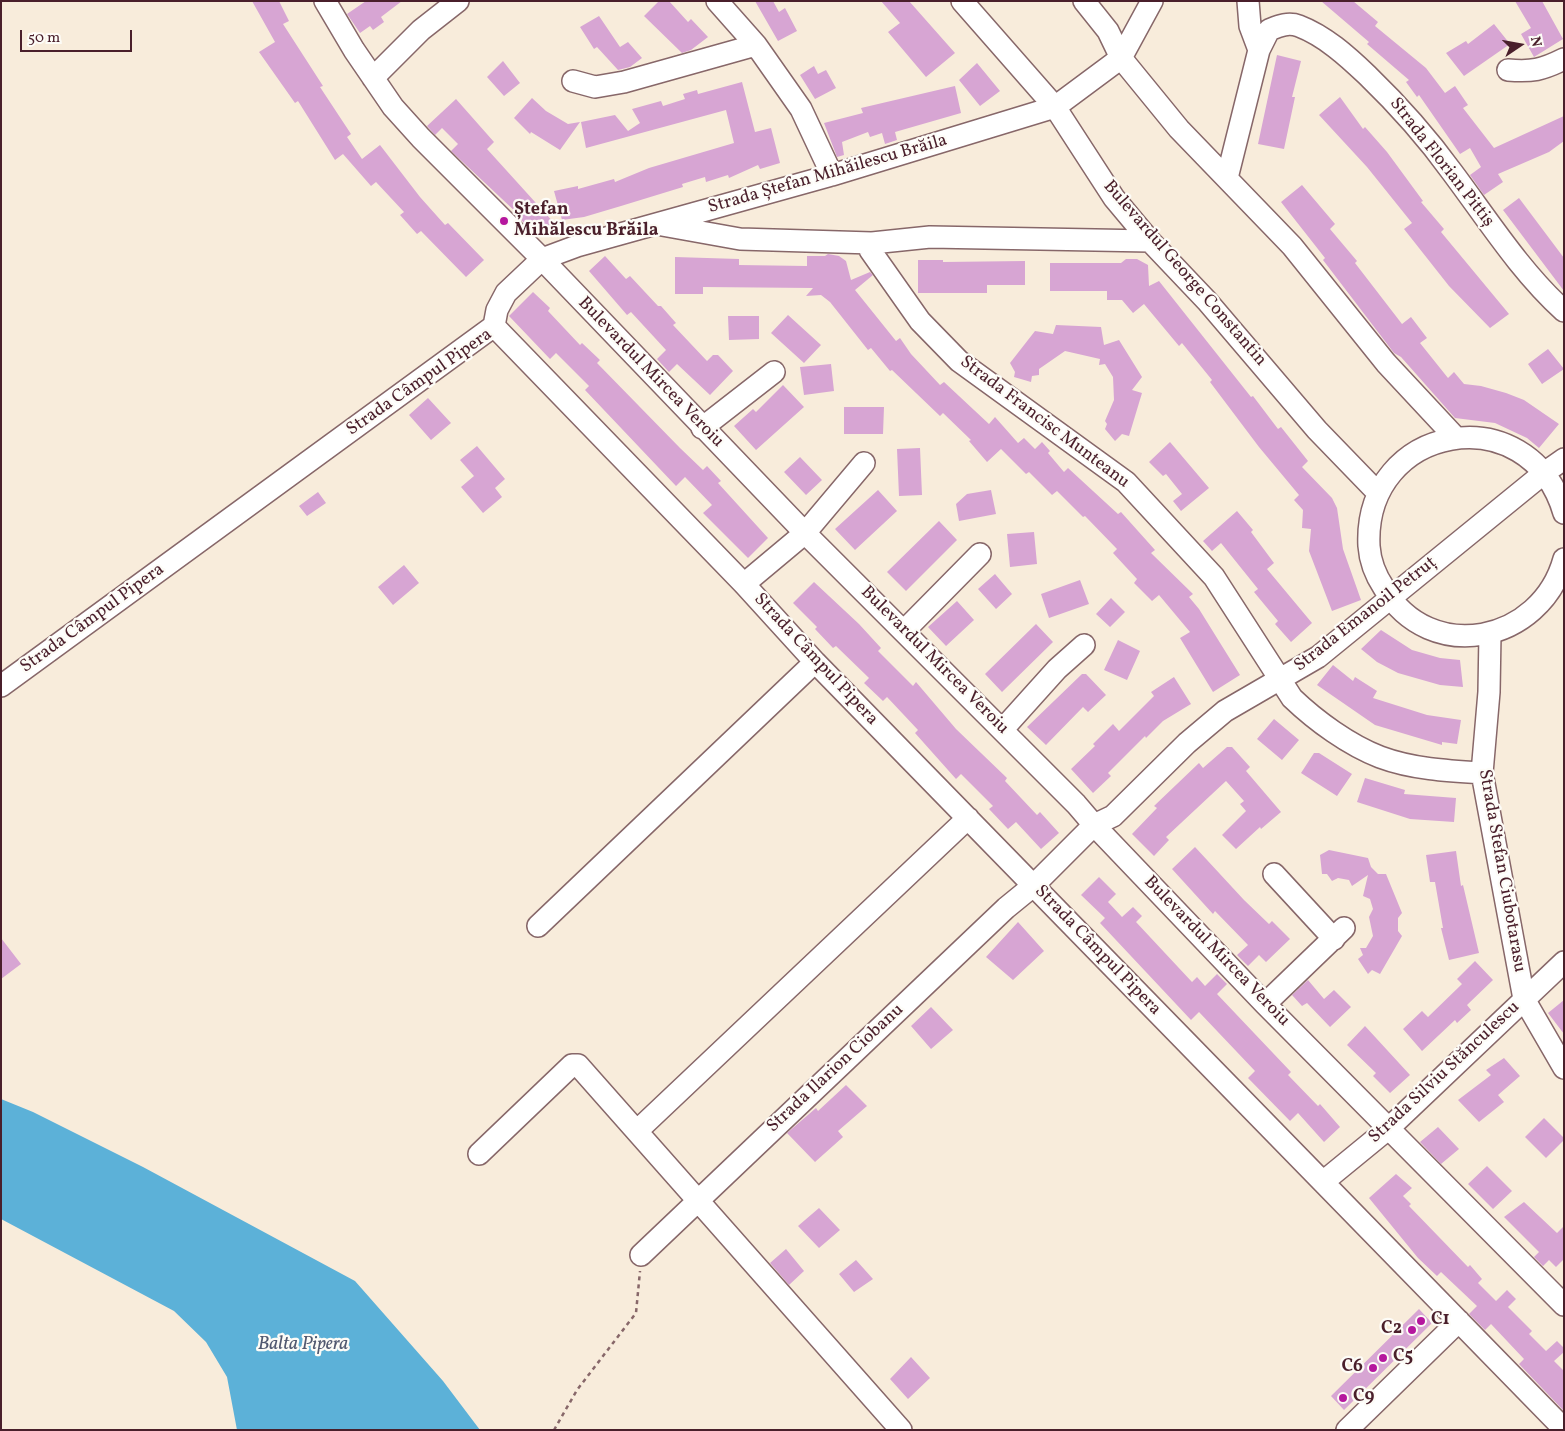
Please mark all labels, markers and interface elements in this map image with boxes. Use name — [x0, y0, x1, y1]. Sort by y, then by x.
scale bar — [22, 20, 135, 52]
north arrow — [1495, 20, 1545, 70]
text: 50 m — [28, 28, 60, 49]
text: N — [1525, 35, 1546, 49]
street label: Strada Florian Pittiș — [1384, 94, 1498, 232]
street label: Strada Ștefan Mihăilescu Brăila — [706, 130, 950, 220]
street label: Bulevardul George Constantin — [1098, 177, 1270, 371]
place label: Ștefan Mihălescu Brăila — [514, 200, 659, 242]
marker: Ștefan Mihălescu Brăila — [498, 215, 510, 227]
street label: Bulevardul Mircea Veroiu — [572, 293, 728, 453]
street label: Strada Câmpul Pipera — [343, 325, 497, 441]
street label: Strada Francisc Munteanu — [955, 352, 1133, 494]
street label: Strada Emanoil Petruț — [1290, 553, 1442, 677]
street label: Strada Câmpul Pipera — [17, 559, 169, 679]
street label: Bulevardul Mircea Veroiu — [855, 582, 1013, 740]
street label: Strada Câmpul Pipera — [748, 589, 882, 731]
street label: Strada Stefan Ciubotarasu — [1472, 768, 1530, 974]
street label: Bulevardul Mircea Veroiu — [1138, 872, 1294, 1032]
street label: Strada Câmpul Pipera — [1029, 881, 1165, 1021]
street label: Strada Silviu Stănculescu — [1365, 997, 1525, 1149]
street label: Strada Ilarion Ciobanu — [763, 1000, 909, 1138]
place label: C1 — [1431, 1310, 1450, 1332]
marker: C1 — [1415, 1315, 1427, 1327]
place label: C2 — [1381, 1319, 1402, 1341]
marker: C2 — [1406, 1324, 1418, 1336]
water label: Balta Pipera — [258, 1335, 348, 1357]
place label: C5 — [1393, 1347, 1413, 1369]
marker: C5 — [1377, 1352, 1389, 1364]
place label: C6 — [1342, 1357, 1363, 1379]
marker: C6 — [1367, 1362, 1379, 1374]
place label: C9 — [1353, 1387, 1375, 1409]
marker: C9 — [1337, 1392, 1349, 1404]

